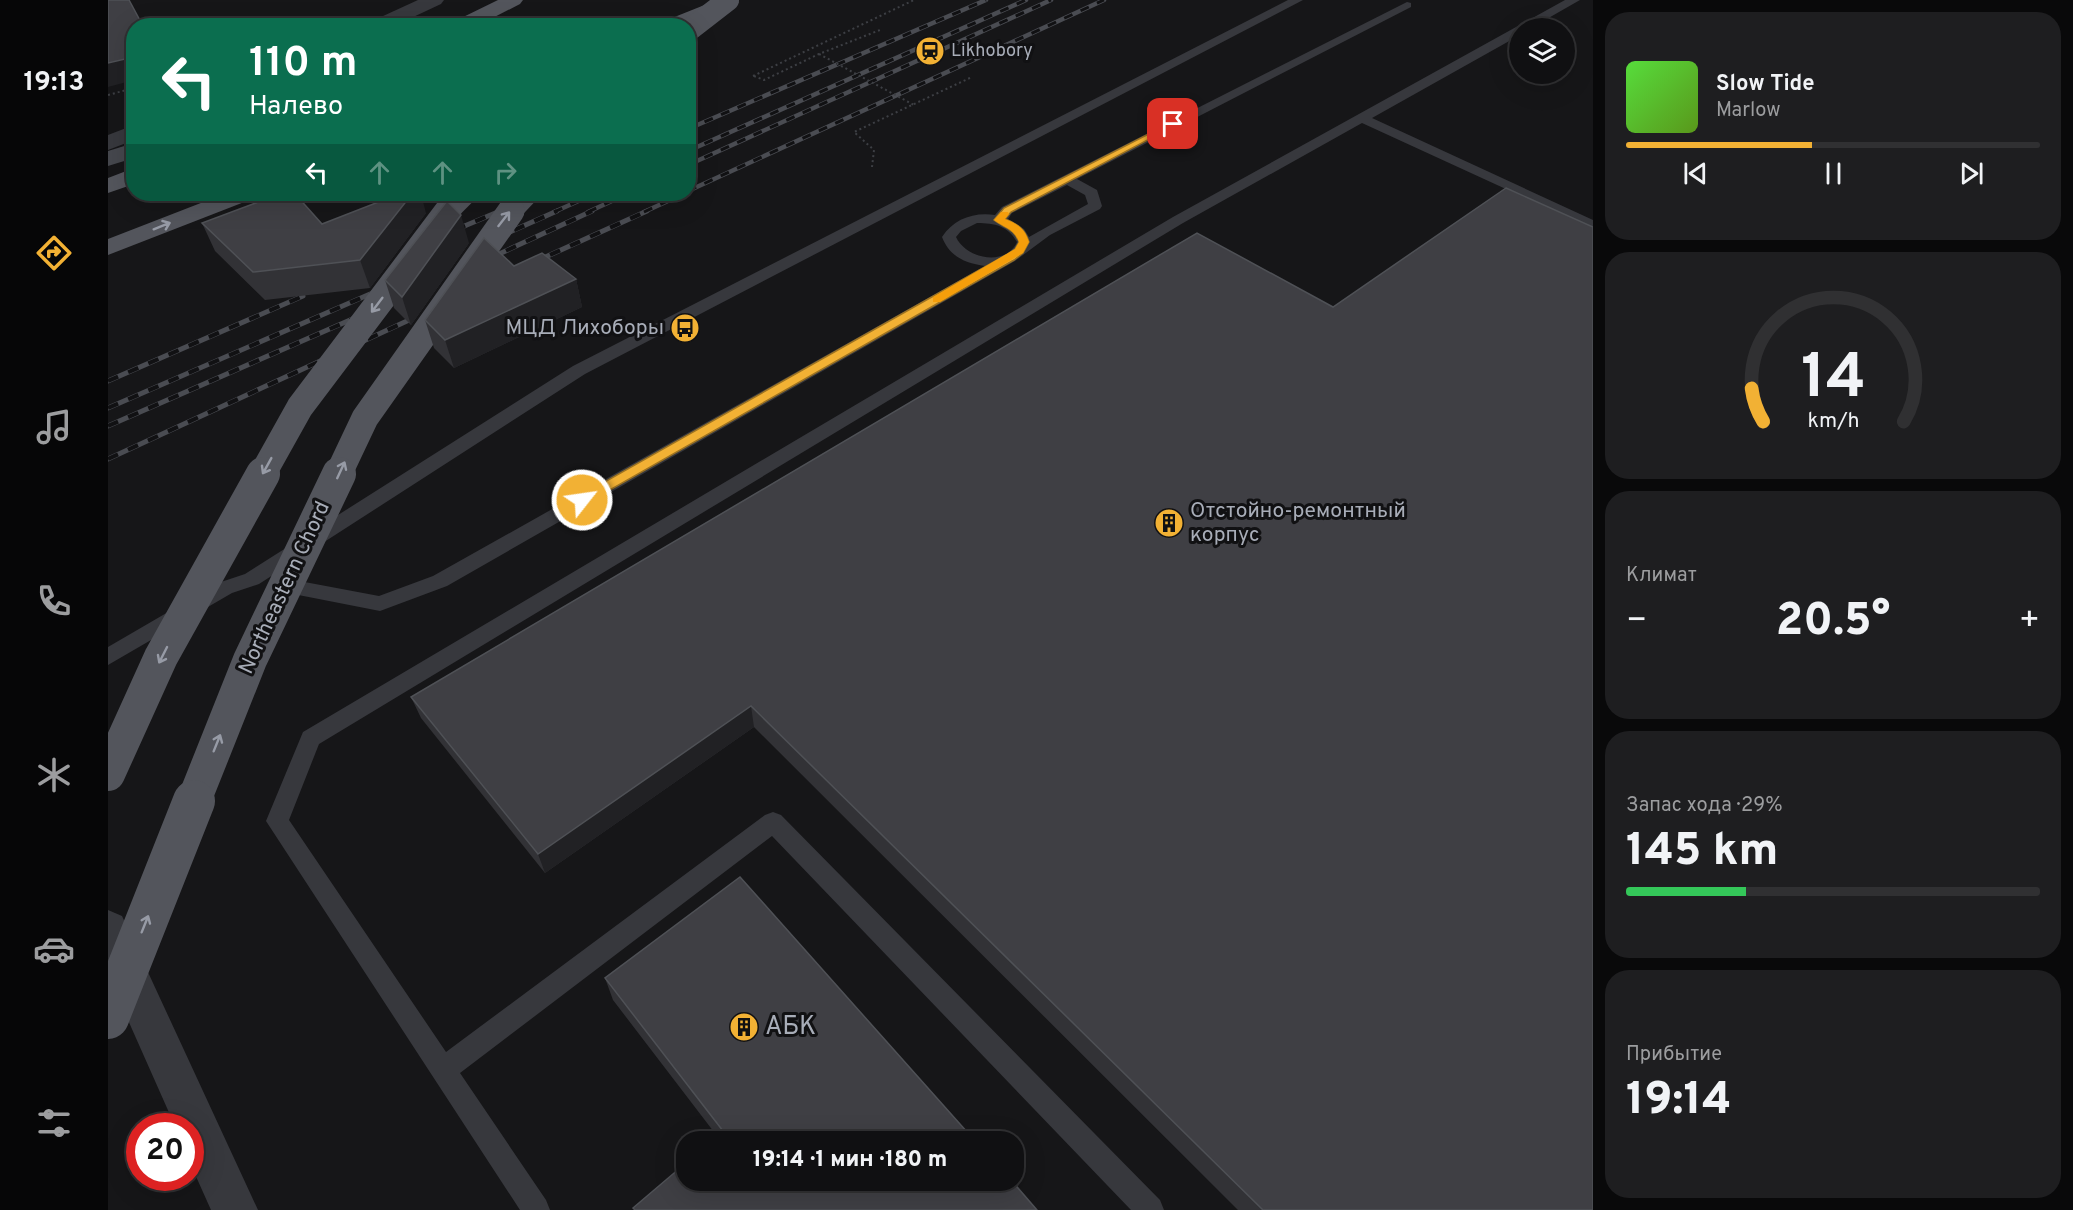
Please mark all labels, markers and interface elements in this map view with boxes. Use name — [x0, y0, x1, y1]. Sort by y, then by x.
map controls — [1509, 18, 1575, 84]
button: layers — [1509, 18, 1575, 84]
station icon: Likhobory — [914, 35, 946, 67]
text: 110 m — [249, 38, 358, 91]
place label: Likhobory — [951, 40, 1033, 63]
icon: left — [150, 42, 228, 120]
text: 19:13 — [24, 66, 84, 100]
text: Slow Tide — [1716, 71, 1815, 98]
text: Налево — [249, 90, 343, 124]
pin — [1147, 98, 1198, 149]
text: Marlow — [1716, 98, 1780, 124]
icon: arrive — [1156, 107, 1189, 140]
icon: left — [300, 156, 333, 189]
icon: ahead — [363, 156, 396, 189]
icon: ahead — [426, 156, 459, 189]
icon: right — [489, 156, 522, 189]
icon: previous — [1679, 157, 1712, 190]
icon: pause — [1817, 157, 1850, 190]
icon: next — [1955, 157, 1988, 190]
one-way arrow — [497, 211, 510, 227]
one-way arrow — [152, 220, 171, 231]
icon: directions — [33, 232, 75, 274]
one-way arrow — [371, 297, 383, 313]
bus stop icon: МЦД Лихоборы — [669, 312, 701, 344]
place label: МЦД Лихоборы — [506, 315, 664, 342]
text: 14 — [1800, 342, 1866, 421]
icon: music — [33, 406, 75, 448]
text: km/h — [1807, 409, 1859, 436]
one-way arrow — [261, 457, 273, 474]
one-way arrow — [335, 461, 347, 479]
position arrow — [550, 468, 614, 532]
street label: Northeastern Chord — [233, 497, 337, 679]
place label: Отстойно-ремонтный корпус — [1190, 498, 1406, 549]
building icon: Отстойно-ремонтный корпус — [1153, 507, 1185, 539]
text: Климат — [1626, 563, 1697, 589]
icon: phone — [33, 580, 75, 622]
text: 20.5° — [1776, 594, 1890, 651]
text: − — [1626, 601, 1647, 643]
text: + — [2019, 601, 2040, 643]
one-way arrow — [157, 646, 169, 663]
one-way arrow — [212, 734, 223, 753]
icon: climate — [33, 754, 75, 796]
text: Запас хода · 29% — [1626, 793, 1783, 819]
text: 145 km — [1626, 824, 1778, 881]
one-way arrow — [140, 916, 151, 934]
icon: car — [33, 928, 75, 970]
building icon: АБК — [728, 1011, 760, 1043]
place label: АБК — [765, 1011, 816, 1044]
text: Прибытие — [1626, 1042, 1722, 1068]
text: 19:14 — [1626, 1073, 1732, 1130]
icon: filters — [33, 1102, 75, 1144]
speed limit sign: 20 — [126, 1113, 204, 1191]
text: 19:14 · 1 мин · 180 m — [753, 1147, 947, 1174]

